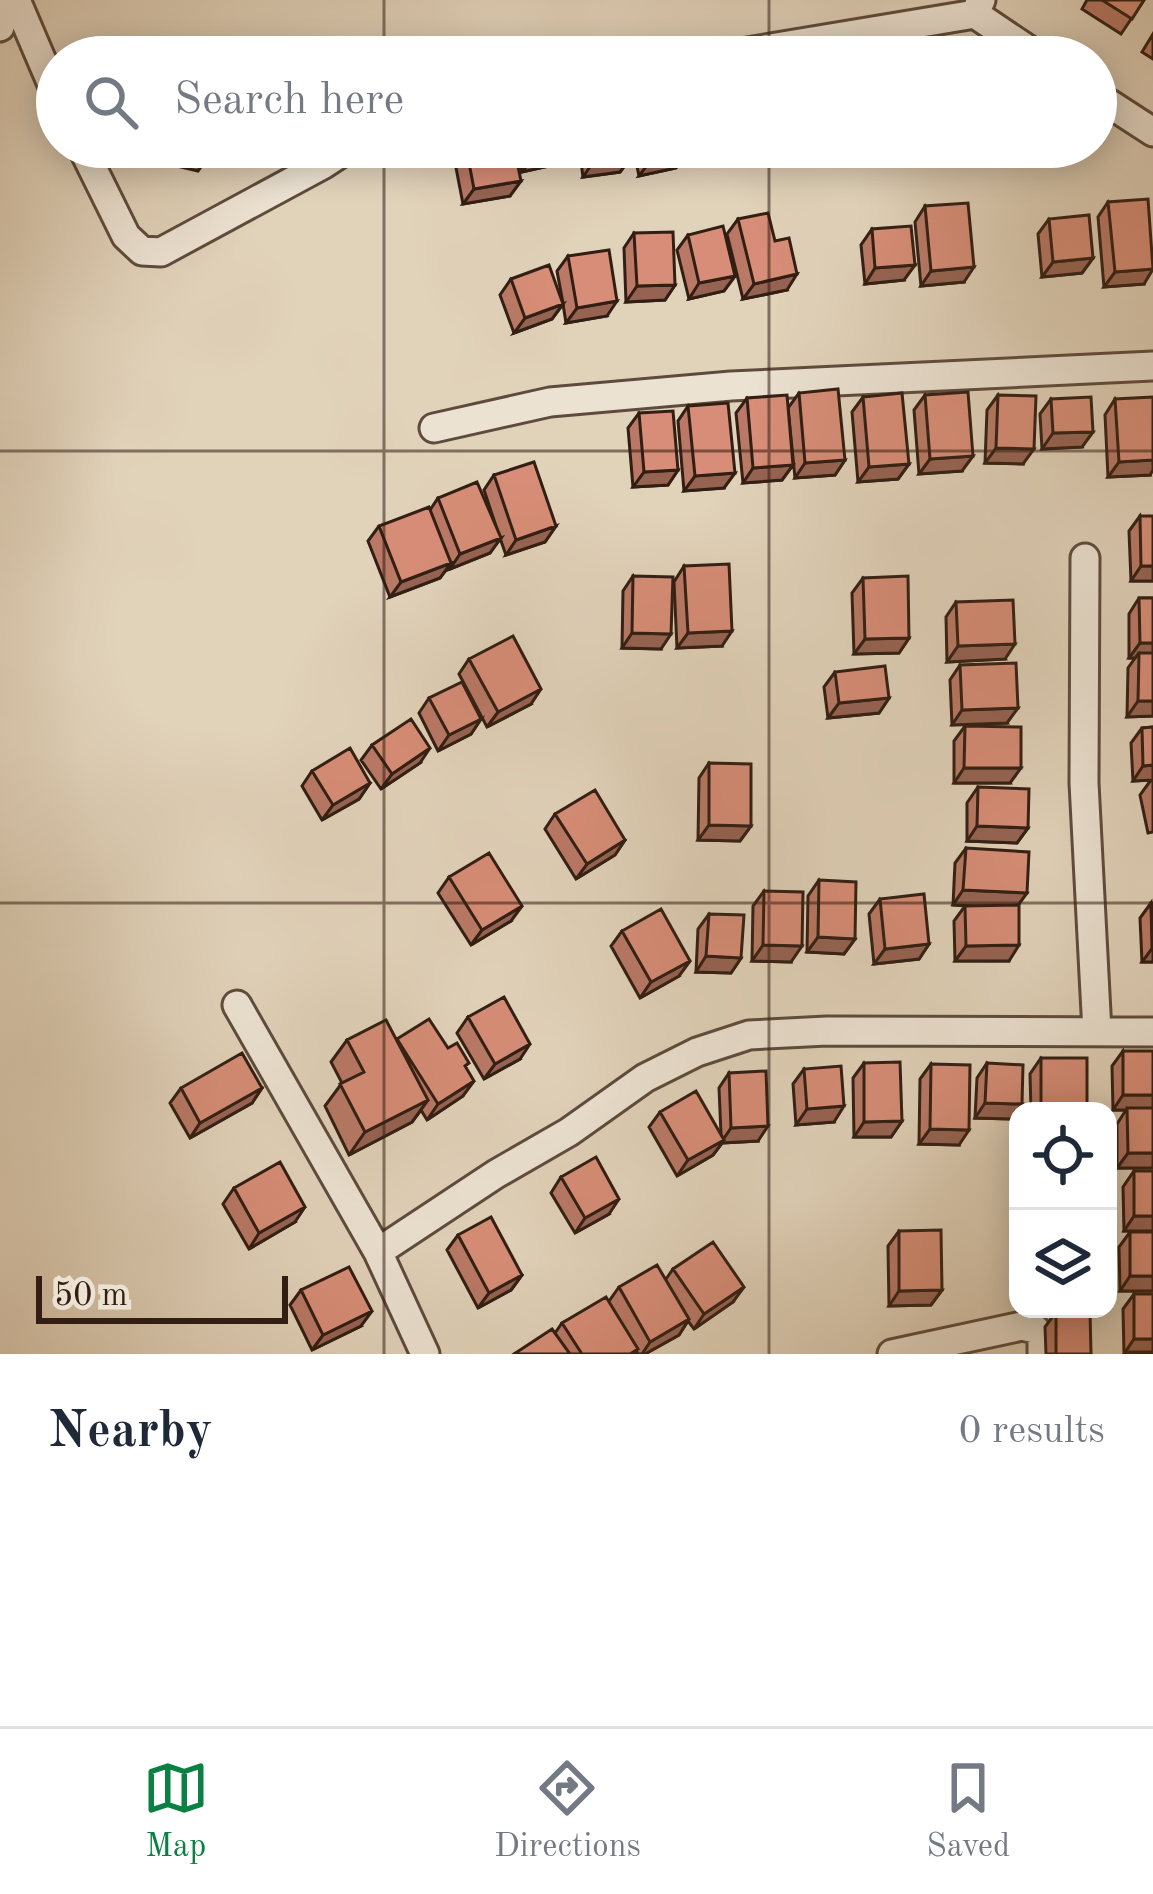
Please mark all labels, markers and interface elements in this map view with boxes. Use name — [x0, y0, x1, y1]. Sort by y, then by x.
search box — [36, 36, 1117, 168]
icon: search — [78, 69, 144, 135]
text: Search here — [174, 79, 404, 124]
map controls — [1009, 1102, 1117, 1318]
button: locate — [1009, 1102, 1117, 1210]
button: layers — [1009, 1210, 1117, 1318]
scale bar — [36, 1270, 288, 1323]
text: 50 m — [54, 1280, 128, 1313]
text: Nearby — [48, 1407, 213, 1458]
text: 0 results — [959, 1412, 1105, 1451]
tab: Map — [143, 1755, 209, 1868]
tab: Directions — [494, 1755, 641, 1868]
tab: Saved — [926, 1755, 1010, 1868]

